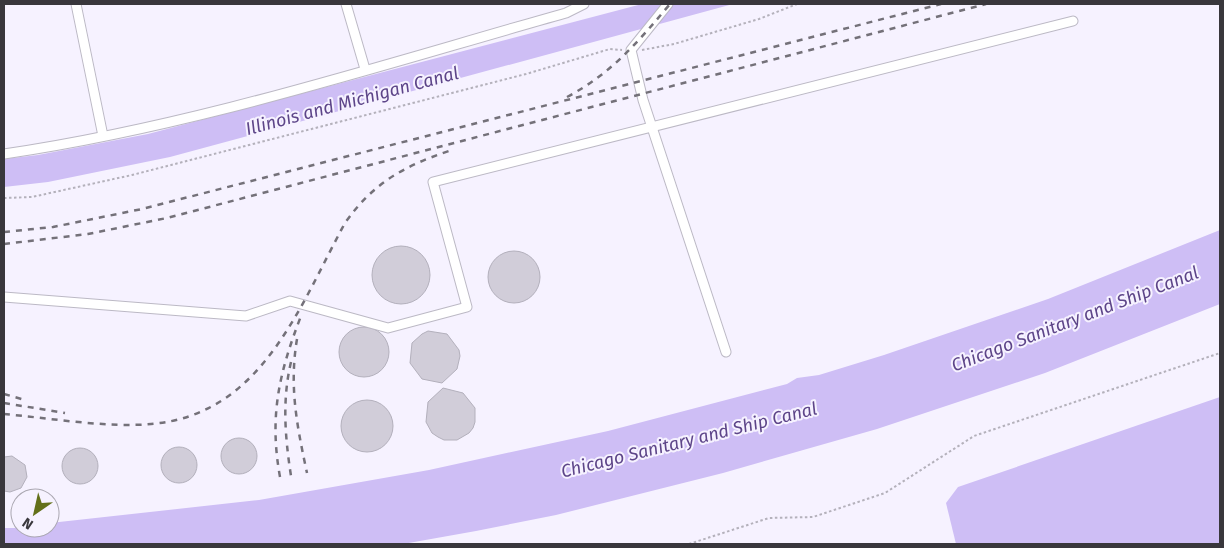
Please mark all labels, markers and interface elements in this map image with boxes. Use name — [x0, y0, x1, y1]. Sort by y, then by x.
water label: Illinois and Michigan Canal — [243, 62, 461, 140]
water label: Chicago Sanitary and Ship Canal — [948, 262, 1202, 376]
water label: Chicago Sanitary and Ship Canal — [559, 398, 819, 482]
north arrow — [10, 488, 60, 538]
text: N — [19, 514, 37, 533]

